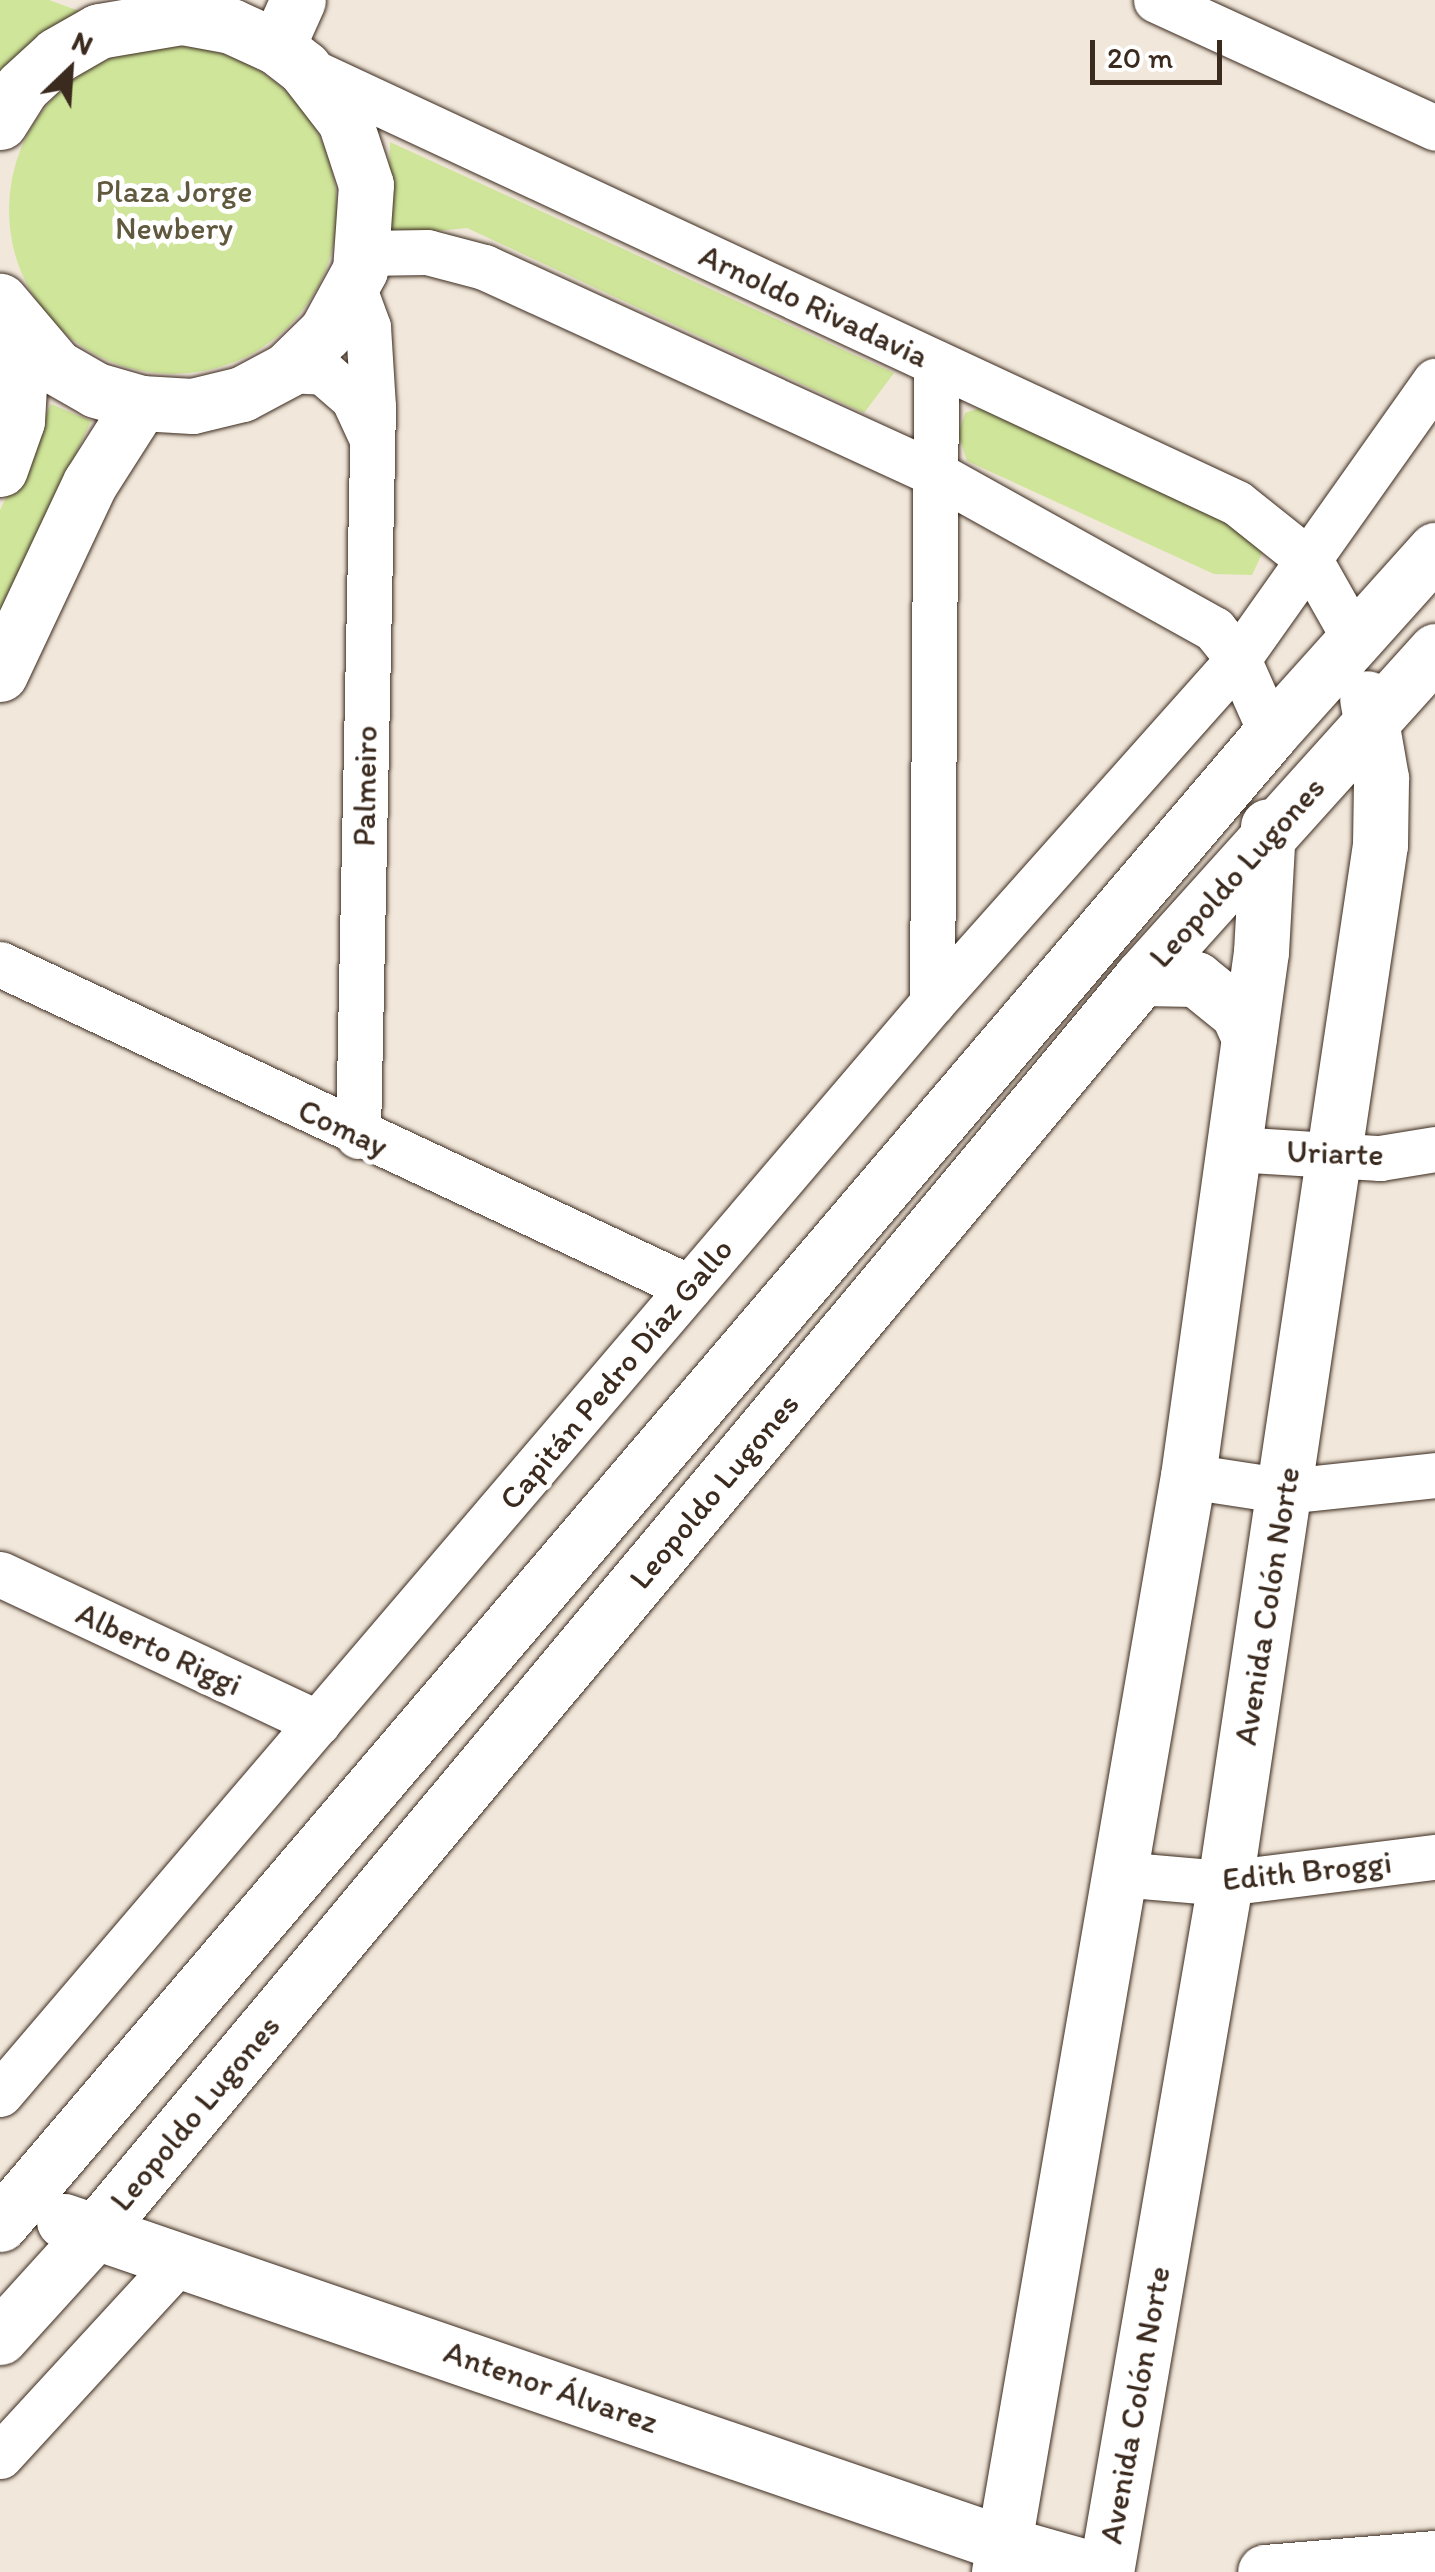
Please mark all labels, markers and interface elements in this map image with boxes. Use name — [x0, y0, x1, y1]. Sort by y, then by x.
north arrow — [20, 20, 120, 120]
scale bar — [1095, 20, 1228, 82]
text: N — [67, 23, 98, 62]
text: 20 m — [1107, 39, 1173, 76]
park label: Plaza Jorge Newbery — [95, 173, 253, 248]
street label: Arnoldo Rivadavia — [694, 236, 934, 376]
street label: Palmeiro — [345, 725, 385, 847]
street label: Leopoldo Lugones — [1141, 768, 1333, 976]
street label: Comay — [292, 1091, 394, 1165]
street label: Uriarte — [1286, 1132, 1384, 1174]
street label: Capitán Pedro Díaz Gallo — [491, 1230, 741, 1518]
street label: Leopoldo Lugones — [621, 1385, 807, 1597]
street label: Avenida Colón Norte — [1226, 1464, 1308, 1748]
street label: Alberto Riggi — [70, 1594, 248, 1704]
street label: Edith Broggi — [1220, 1843, 1394, 1899]
street label: Leopoldo Lugones — [102, 2007, 288, 2219]
street label: Avenida Colón Norte — [1092, 2263, 1178, 2547]
street label: Antenor Álvarez — [439, 2332, 663, 2442]

